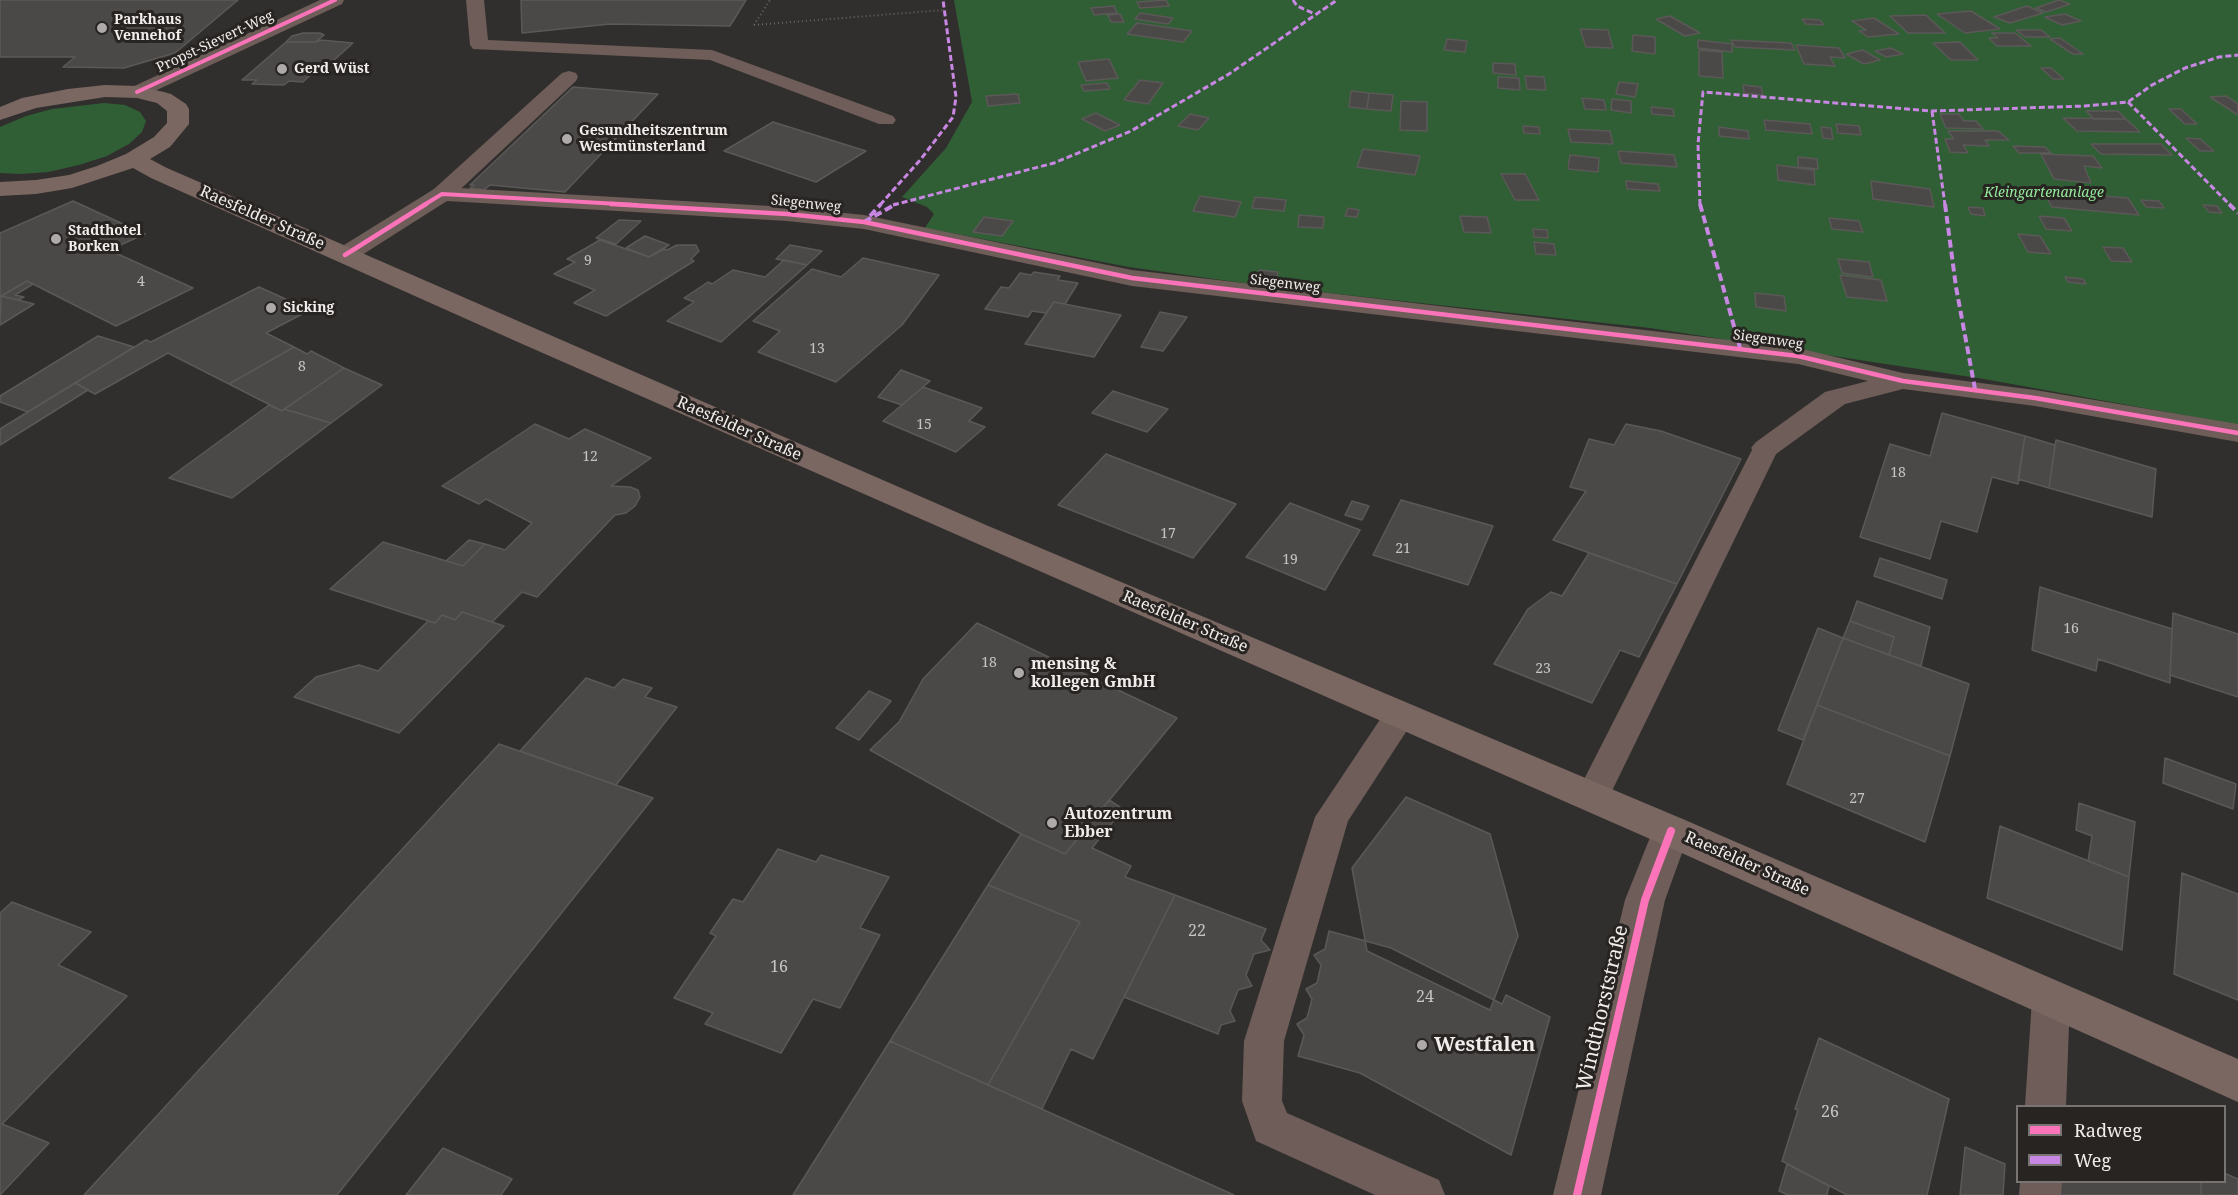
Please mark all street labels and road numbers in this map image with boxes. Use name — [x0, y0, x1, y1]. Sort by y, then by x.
street label: Propst-Sievert-Weg — [154, 8, 276, 76]
street label: Raesfelder Straße — [197, 182, 327, 254]
street label: Siegenweg — [770, 192, 842, 216]
street label: Siegenweg — [1249, 271, 1321, 297]
street label: Siegenweg — [1732, 327, 1804, 353]
street label: Raesfelder Straße — [674, 393, 804, 465]
street label: Raesfelder Straße — [1119, 587, 1251, 657]
street label: Raesfelder Straße — [1682, 828, 1812, 900]
street label: Windthorststraße — [1572, 923, 1634, 1093]

